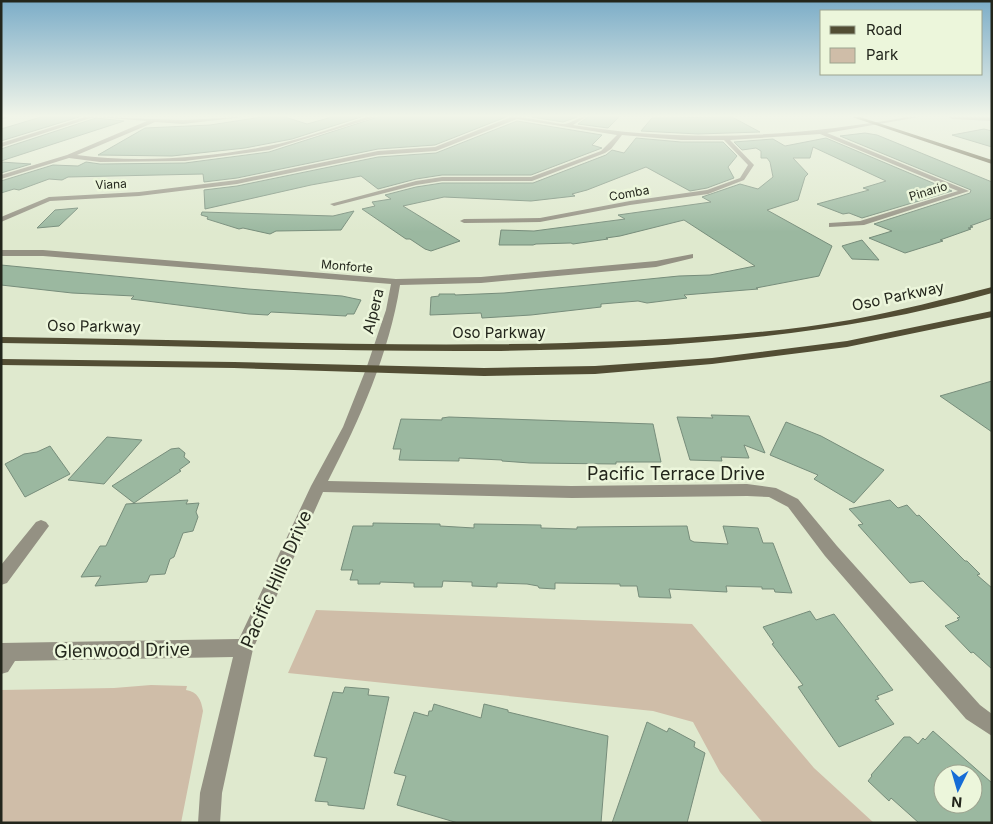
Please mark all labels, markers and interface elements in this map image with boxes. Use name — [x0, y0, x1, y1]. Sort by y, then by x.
legend — [820, 10, 983, 75]
text: Road — [866, 20, 902, 39]
text: Park — [866, 45, 899, 64]
street label: Viana — [95, 176, 127, 192]
street label: Pinario — [907, 178, 949, 204]
street label: Comba — [608, 182, 650, 204]
street label: Monforte — [320, 256, 374, 276]
street label: Oso Parkway — [850, 277, 946, 315]
street label: Alpera — [358, 286, 388, 336]
street label: Oso Parkway — [47, 316, 142, 336]
street label: Oso Parkway — [452, 323, 546, 342]
street label: Pacific Terrace Drive — [587, 463, 765, 484]
street label: Pacific Hills Drive — [236, 507, 316, 651]
street label: Glenwood Drive — [54, 638, 190, 662]
north arrow — [933, 764, 983, 814]
text: N — [951, 794, 963, 811]

